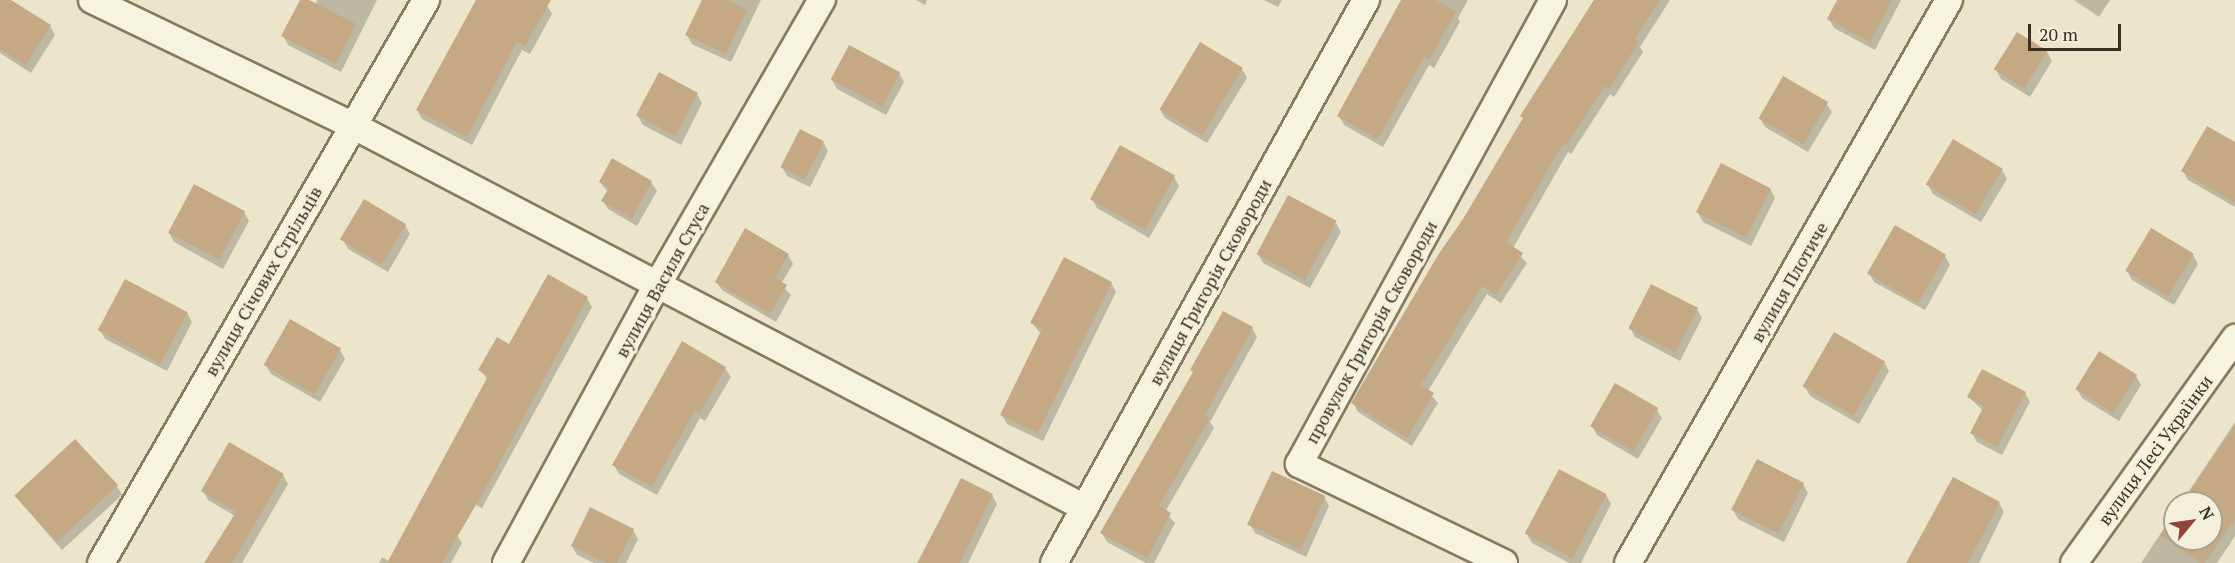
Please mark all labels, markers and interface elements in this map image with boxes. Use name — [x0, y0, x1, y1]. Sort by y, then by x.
scale bar — [2031, 12, 2124, 50]
text: 20 m — [2039, 22, 2078, 46]
street label: вулиця Григорія Сковороди — [1144, 175, 1276, 389]
street label: вулиця Січових Стрільців — [200, 182, 326, 380]
street label: вулиця Василя Стуса — [610, 199, 714, 361]
street label: провулок Григорія Сковороди — [1301, 217, 1441, 447]
street label: вулиця Плотиче — [1746, 218, 1832, 346]
street label: вулиця Лесі Українки — [2093, 371, 2217, 529]
north arrow — [2163, 491, 2223, 551]
text: N — [2194, 503, 2220, 524]

